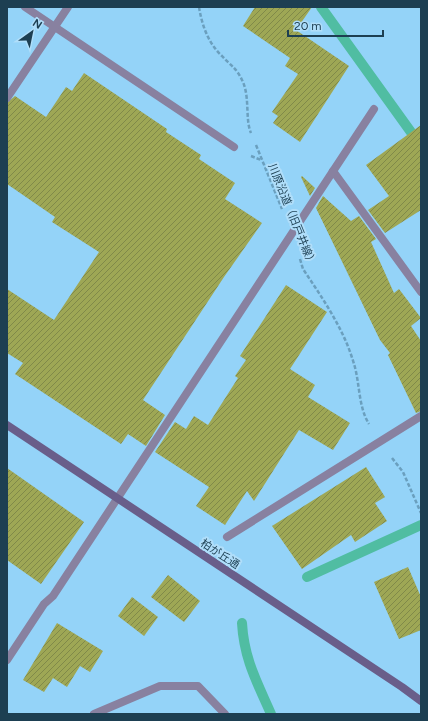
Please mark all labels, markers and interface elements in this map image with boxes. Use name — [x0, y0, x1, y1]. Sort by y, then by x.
north arrow — [12, 12, 52, 52]
scale bar — [288, 12, 383, 38]
text: N — [30, 16, 44, 32]
text: 20 m — [294, 19, 322, 33]
street label: 川原沿道（旧戸井線） — [265, 162, 319, 268]
street label: 柏が丘通 — [198, 537, 242, 571]

